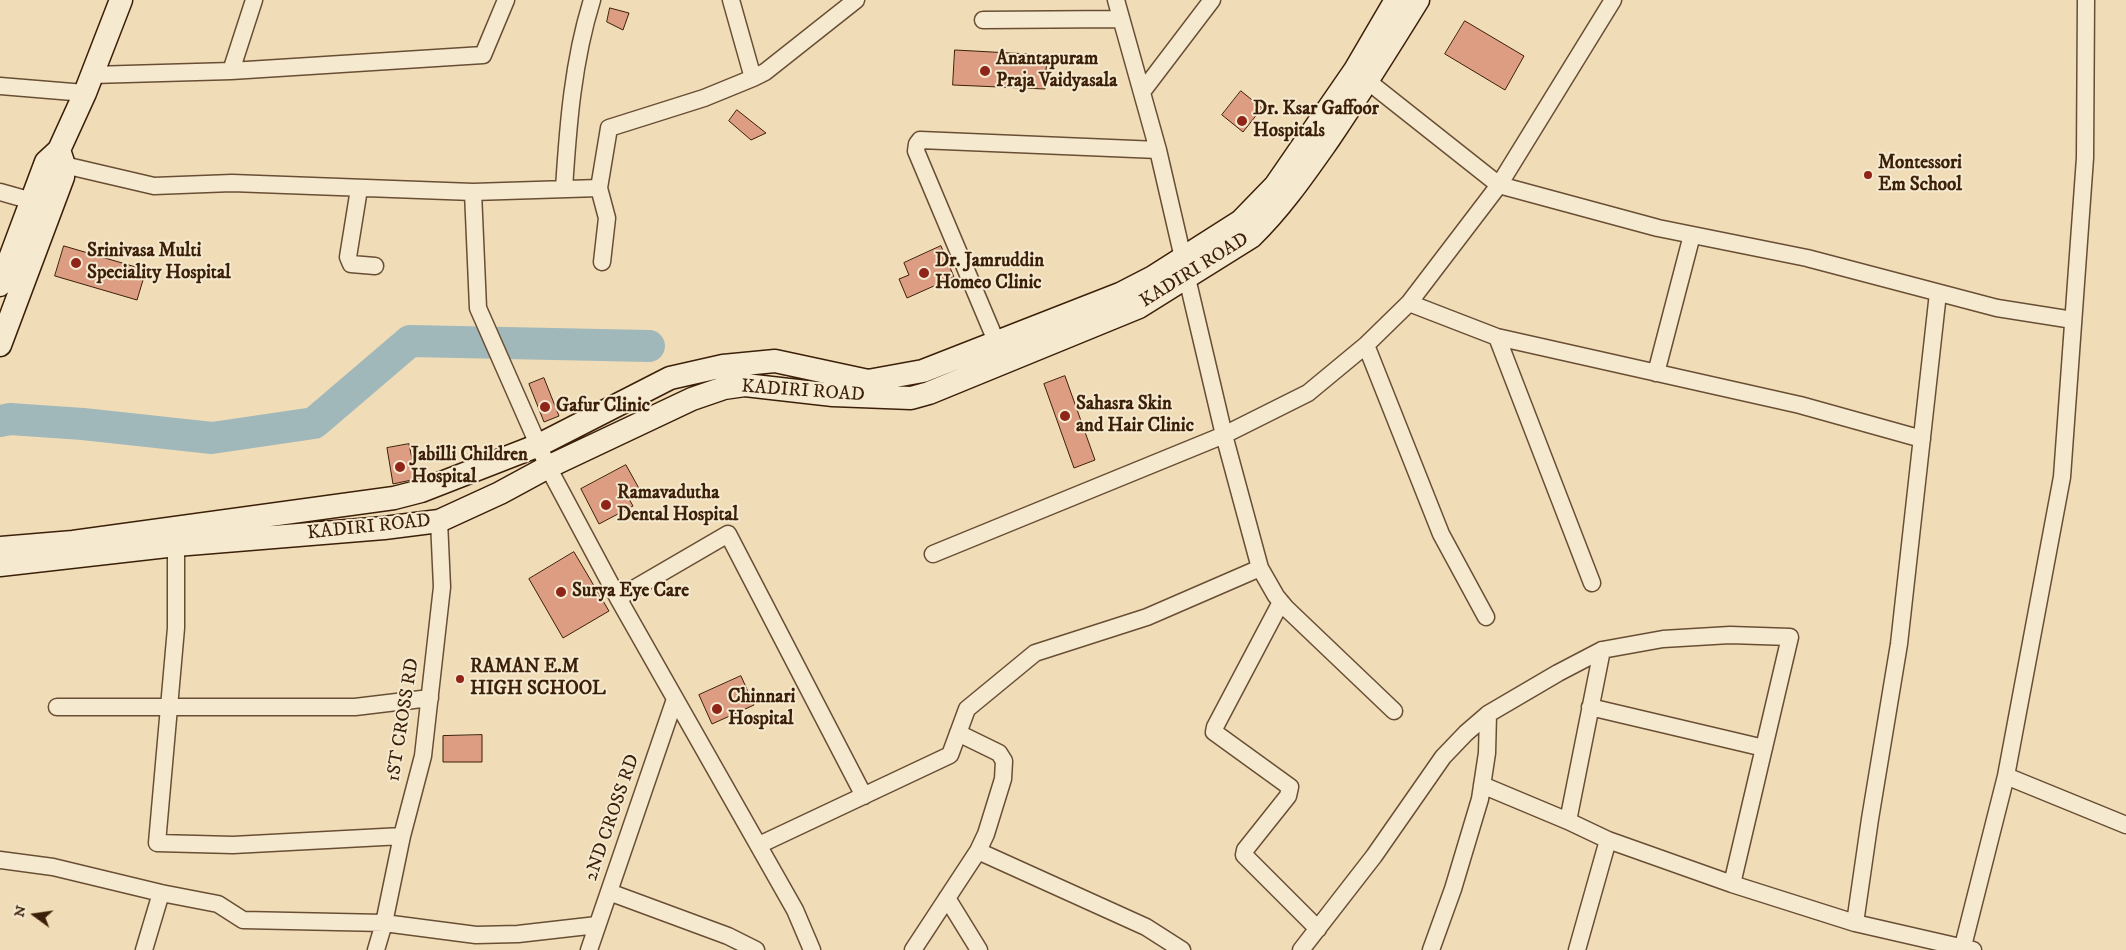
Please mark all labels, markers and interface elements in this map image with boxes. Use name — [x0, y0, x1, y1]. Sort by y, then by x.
place label: Anantapuram Praja Vaidyasala — [996, 49, 1117, 93]
marker: Anantapuram Praja Vaidyasala — [978, 64, 992, 78]
place label: Dr. Ksar Gaffoor Hospitals — [1253, 99, 1379, 143]
marker: Dr. Ksar Gaffoor Hospitals — [1235, 114, 1249, 128]
place label: Montessori Em School — [1878, 153, 1962, 197]
marker: Montessori Em School — [1862, 169, 1874, 181]
street label: KADIRI ROAD — [1136, 229, 1254, 313]
place label: Srinivasa Multi Speciality Hospital — [87, 241, 231, 285]
place label: Dr. Jamruddin Homeo Clinic — [935, 251, 1044, 295]
marker: Srinivasa Multi Speciality Hospital — [69, 256, 83, 270]
marker: Dr. Jamruddin Homeo Clinic — [917, 266, 931, 280]
street label: KADIRI ROAD — [740, 376, 866, 408]
place label: Sahasra Skin and Hair Clinic — [1076, 394, 1194, 438]
place label: Gafur Clinic — [556, 396, 650, 418]
marker: Gafur Clinic — [538, 400, 552, 414]
marker: Sahasra Skin and Hair Clinic — [1058, 409, 1072, 423]
place label: Jabilli Children Hospital — [411, 445, 528, 489]
marker: Jabilli Children Hospital — [393, 460, 407, 474]
place label: Ramavadutha Dental Hospital — [617, 483, 738, 527]
marker: Ramavadutha Dental Hospital — [599, 498, 613, 512]
street label: KADIRI ROAD — [306, 510, 432, 546]
place label: Surya Eye Care — [572, 581, 689, 603]
marker: Surya Eye Care — [554, 585, 568, 599]
street label: 1ST CROSS RD — [383, 657, 425, 783]
place label: RAMAN E.M HIGH SCHOOL — [470, 657, 606, 701]
marker: RAMAN E.M HIGH SCHOOL — [454, 673, 466, 685]
place label: Chinnari Hospital — [728, 687, 795, 731]
marker: Chinnari Hospital — [710, 702, 724, 716]
street label: 2ND CROSS RD — [581, 752, 645, 884]
north arrow — [10, 890, 60, 940]
text: N — [10, 904, 31, 919]

